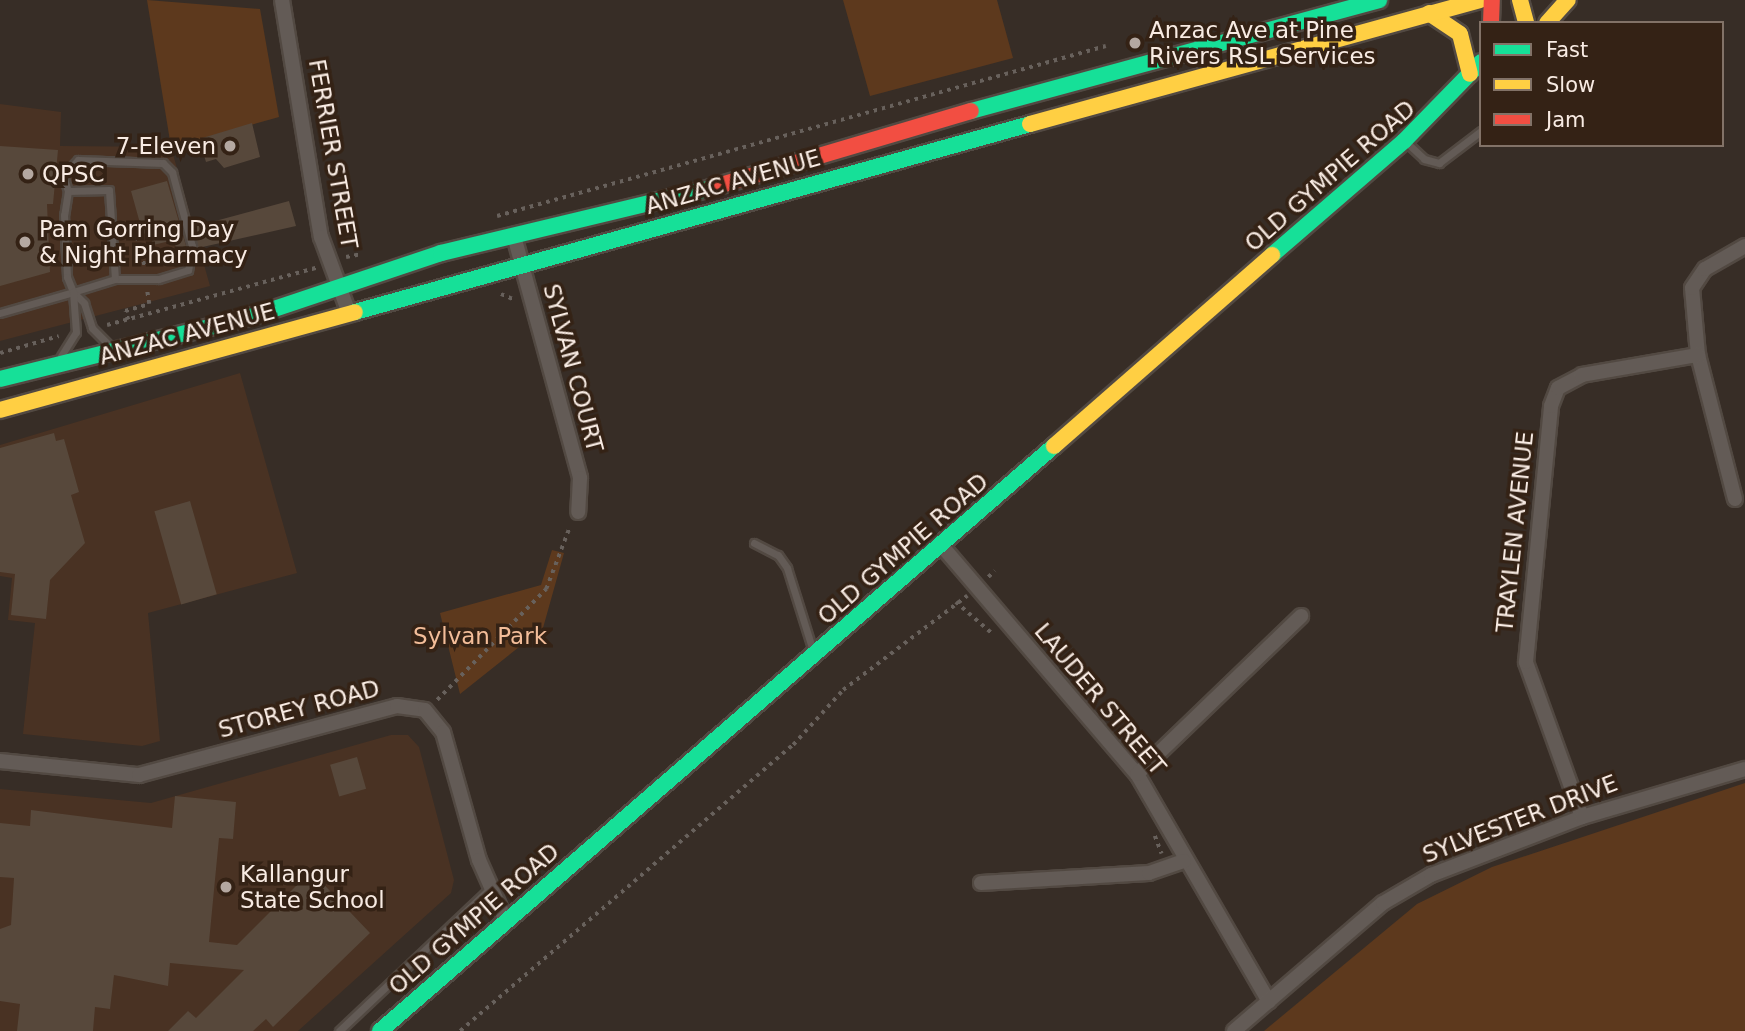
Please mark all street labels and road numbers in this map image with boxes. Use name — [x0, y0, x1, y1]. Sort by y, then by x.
street label: FERRIER STREET — [303, 57, 363, 251]
street label: OLD GYMPIE ROAD — [1239, 95, 1421, 257]
street label: ANZAC AVENUE — [642, 144, 824, 220]
street label: SYLVAN COURT — [537, 281, 609, 455]
street label: ANZAC AVENUE — [96, 297, 278, 371]
street label: TRAYLEN AVENUE — [1491, 430, 1539, 634]
street label: OLD GYMPIE ROAD — [812, 468, 994, 630]
street label: LAUDER STREET — [1029, 618, 1171, 780]
street label: STOREY ROAD — [215, 674, 383, 744]
street label: SYLVESTER DRIVE — [1419, 769, 1621, 869]
street label: OLD GYMPIE ROAD — [383, 838, 565, 1000]

